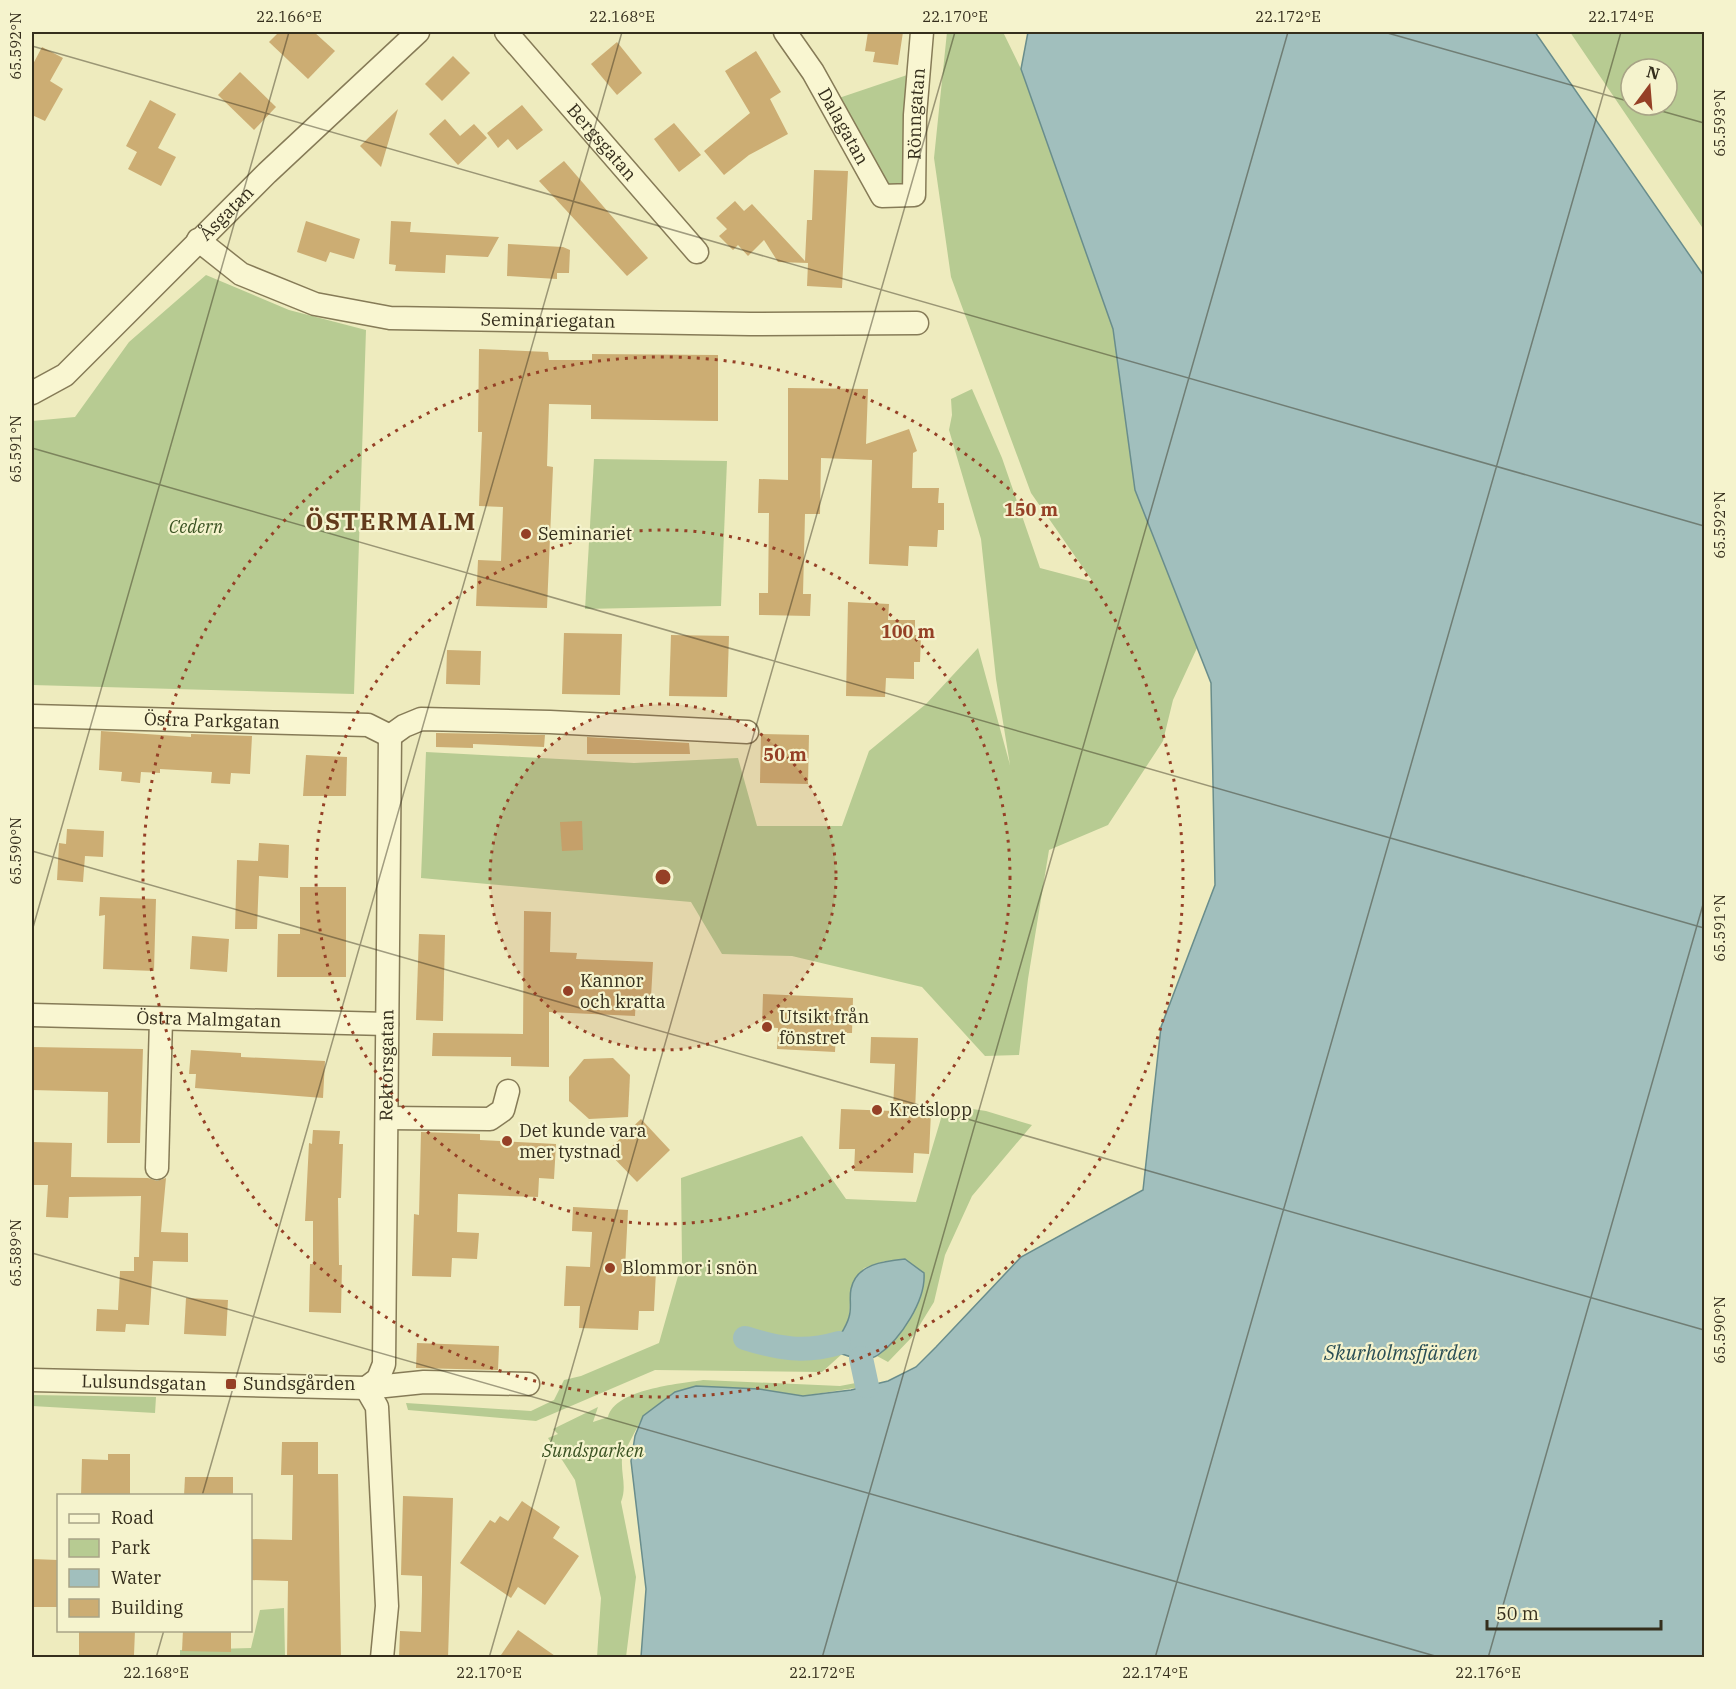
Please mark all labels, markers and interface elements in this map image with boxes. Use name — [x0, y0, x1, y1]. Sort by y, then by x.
text: 22.166°E — [256, 7, 322, 26]
text: 22.168°E — [589, 7, 655, 26]
text: 22.170°E — [922, 7, 988, 26]
text: 22.172°E — [1255, 7, 1321, 26]
text: 22.174°E — [1588, 7, 1654, 26]
text: 65.592°N — [6, 12, 25, 80]
north arrow — [1619, 57, 1679, 117]
text: N — [1644, 61, 1662, 84]
street label: Rönngatan — [902, 67, 930, 160]
street label: Dalagatan — [813, 83, 874, 169]
text: 65.593°N — [1710, 89, 1729, 157]
street label: Bergsgatan — [562, 98, 642, 185]
street label: Åsgatan — [193, 181, 258, 245]
street label: Seminariegatan — [480, 308, 616, 333]
text: 65.591°N — [6, 415, 25, 483]
text: 65.592°N — [1710, 491, 1729, 559]
text: 150 m — [1004, 498, 1059, 521]
district label: ÖSTERMALM — [305, 505, 477, 537]
park label: Cedern — [169, 515, 224, 538]
place label: Seminariet — [538, 522, 632, 545]
marker: Seminariet — [519, 527, 533, 541]
text: 100 m — [881, 620, 936, 643]
street label: Östra Parkgatan — [144, 707, 280, 734]
text: 50 m — [763, 743, 807, 766]
text: 65.590°N — [6, 817, 25, 885]
centre of rings — [653, 867, 673, 887]
text: 65.591°N — [1710, 894, 1729, 962]
place label: Kannor och kratta — [580, 969, 666, 1013]
marker: Kannor och kratta — [561, 984, 575, 998]
place label: Utsikt från fönstret — [779, 1005, 869, 1049]
street label: Östra Malmgatan — [136, 1006, 282, 1032]
street label: Rektorsgatan — [374, 1009, 398, 1121]
marker: Utsikt från fönstret — [760, 1020, 774, 1034]
place label: Kretslopp — [889, 1098, 972, 1121]
marker: Kretslopp — [870, 1103, 884, 1117]
place label: Det kunde vara mer tystnad — [519, 1119, 647, 1163]
marker: Det kunde vara mer tystnad — [500, 1134, 514, 1148]
text: 65.589°N — [6, 1219, 25, 1287]
place label: Blommor i snön — [622, 1256, 758, 1279]
marker: Blommor i snön — [603, 1261, 617, 1275]
text: 65.590°N — [1710, 1296, 1729, 1364]
water label: Skurholmsfjärden — [1323, 1339, 1479, 1366]
street label: Lulsundsgatan — [81, 1369, 207, 1395]
place label: Sundsgården — [243, 1372, 355, 1395]
marker: Sundsgården — [224, 1377, 238, 1391]
park label: Sundsparken — [541, 1439, 645, 1462]
legend — [57, 1494, 252, 1632]
text: Road — [111, 1506, 154, 1529]
text: Park — [111, 1536, 151, 1559]
text: Water — [111, 1566, 161, 1589]
scale bar — [1487, 1593, 1661, 1631]
text: Building — [111, 1596, 183, 1619]
text: 50 m — [1496, 1602, 1539, 1625]
text: 22.168°E — [123, 1663, 189, 1682]
text: 22.170°E — [456, 1663, 522, 1682]
text: 22.172°E — [789, 1663, 855, 1682]
text: 22.174°E — [1122, 1663, 1188, 1682]
text: 22.176°E — [1455, 1663, 1521, 1682]

